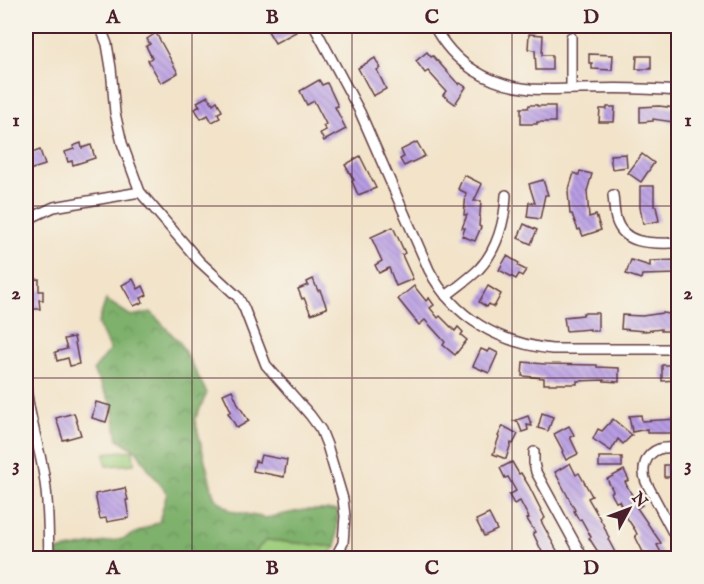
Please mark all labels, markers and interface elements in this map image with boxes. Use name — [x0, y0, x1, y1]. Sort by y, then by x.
text: A — [105, 5, 121, 30]
text: B — [265, 5, 279, 30]
text: C — [425, 5, 439, 30]
text: D — [583, 5, 599, 30]
text: 1 — [12, 108, 20, 133]
text: 1 — [684, 108, 692, 133]
text: 2 — [11, 281, 21, 306]
text: 2 — [683, 281, 693, 306]
text: 3 — [12, 453, 20, 478]
text: 3 — [684, 453, 692, 478]
north arrow — [599, 479, 659, 539]
text: N — [626, 488, 651, 512]
text: A — [105, 556, 121, 581]
text: B — [265, 556, 279, 581]
text: C — [425, 556, 439, 581]
text: D — [583, 556, 599, 581]

